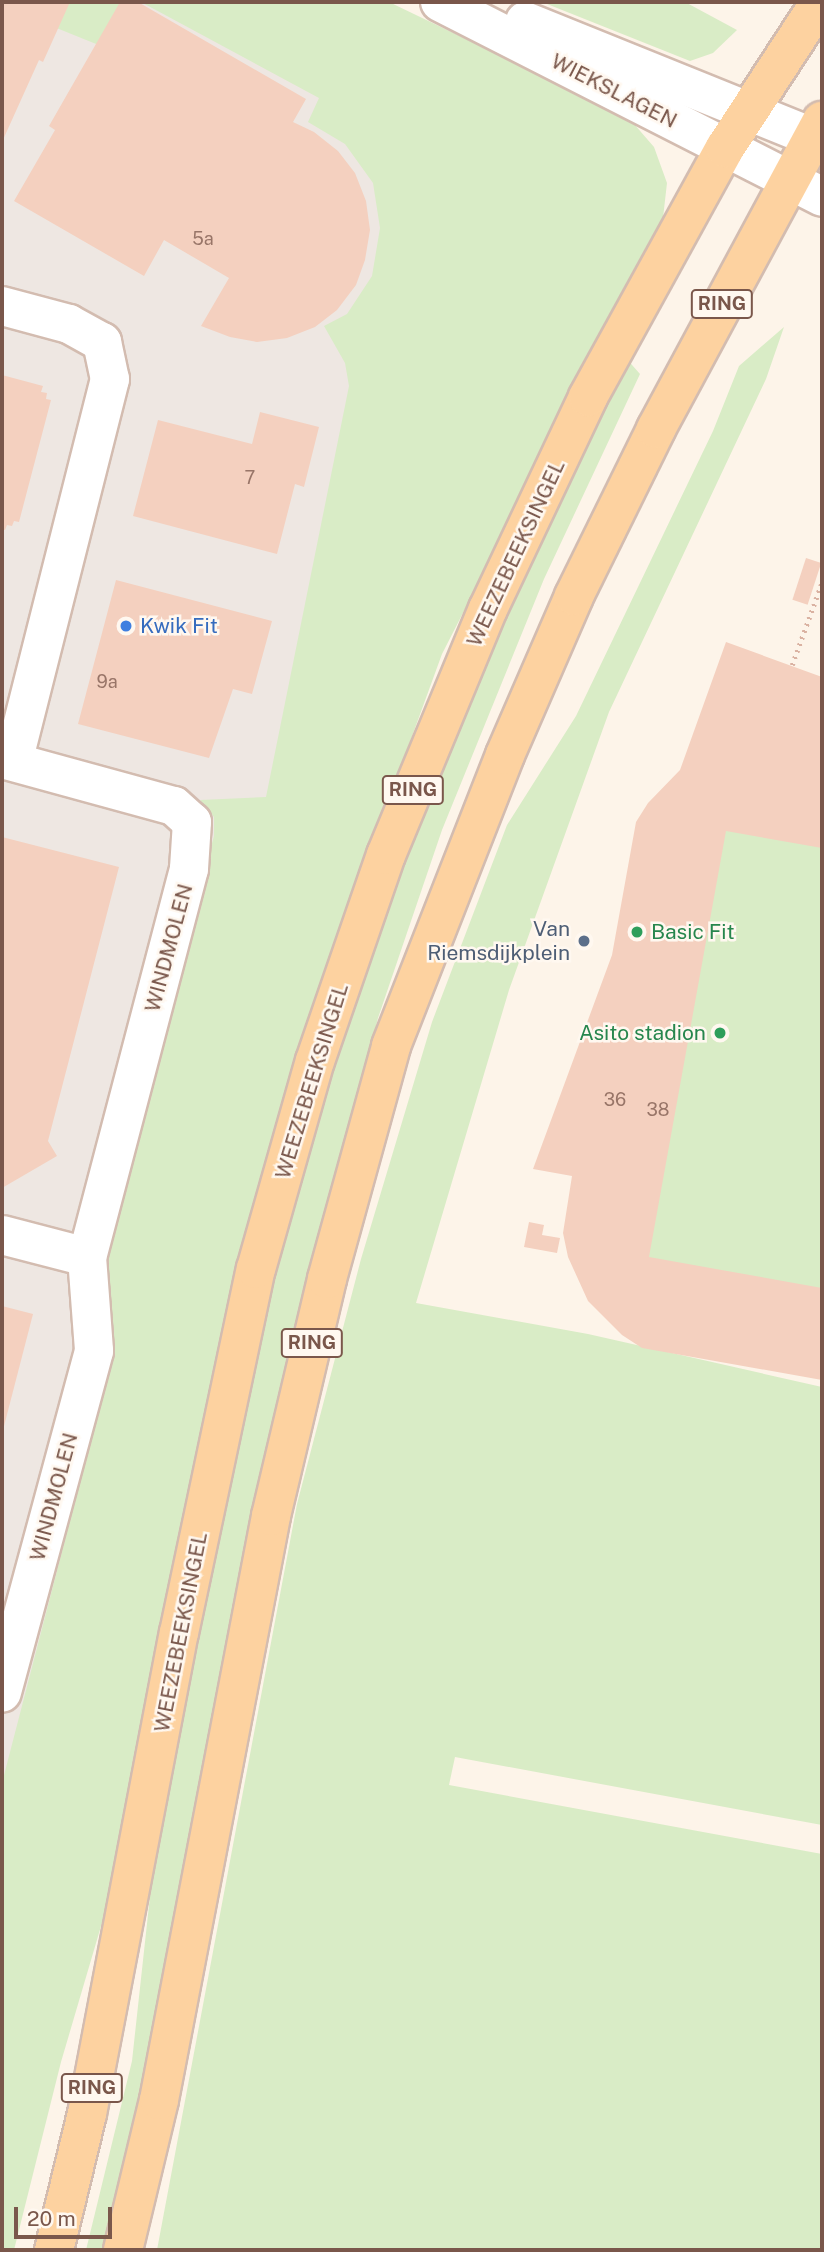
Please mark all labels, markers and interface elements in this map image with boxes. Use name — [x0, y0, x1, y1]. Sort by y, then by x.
street label: WIEKSLAGEN — [547, 48, 681, 134]
house number: 5a — [192, 228, 214, 250]
road number: RING — [690, 288, 754, 320]
street label: WEEZEBEEKSINGEL — [462, 455, 570, 651]
house number: 7 — [245, 467, 255, 489]
place label: Kwik Fit — [140, 613, 218, 639]
marker: Kwik Fit — [118, 618, 134, 634]
house number: 9a — [96, 671, 118, 693]
road number: RING — [382, 775, 444, 806]
street label: WINDMOLEN — [140, 881, 198, 1015]
place label: Van Riemsdijkplein — [427, 916, 570, 966]
place label: Basic Fit — [651, 919, 735, 945]
marker: Basic Fit — [629, 924, 645, 940]
marker: Van Riemsdijkplein — [576, 933, 592, 949]
street label: WEEZEBEEKSINGEL — [270, 980, 354, 1182]
place label: Asito stadion — [579, 1020, 706, 1046]
marker: Asito stadion — [712, 1025, 728, 1041]
house number: 36 — [604, 1089, 626, 1111]
house number: 38 — [647, 1099, 669, 1121]
road number: RING — [280, 1328, 344, 1358]
street label: WINDMOLEN — [25, 1430, 83, 1564]
street label: WEEZEBEEKSINGEL — [149, 1530, 213, 1734]
road number: RING — [60, 2072, 124, 2104]
scale bar — [18, 2192, 116, 2236]
text: 20 m — [27, 2206, 76, 2231]

